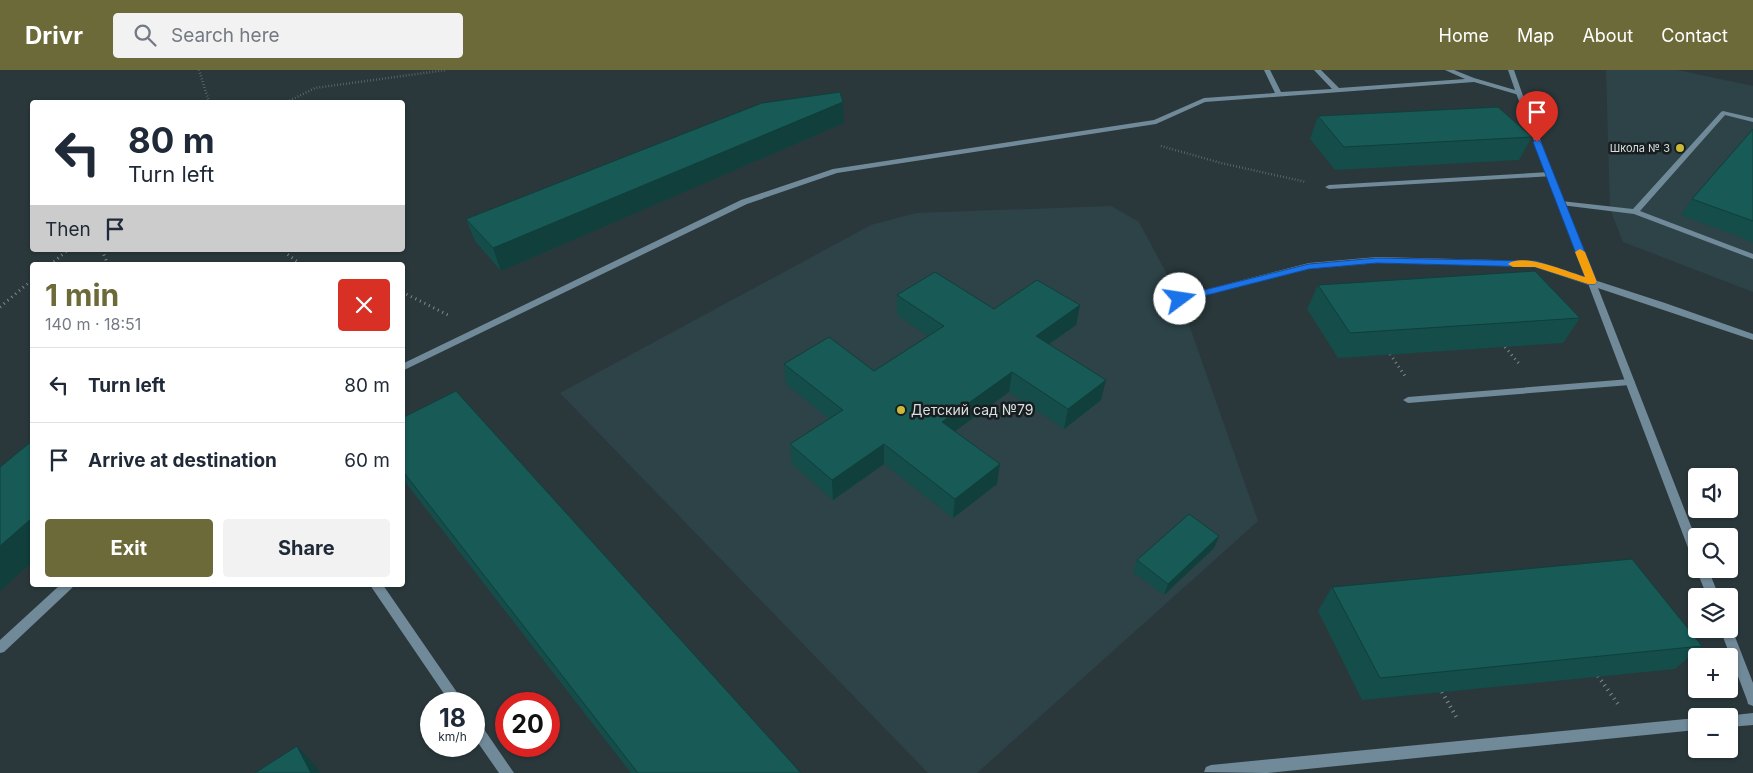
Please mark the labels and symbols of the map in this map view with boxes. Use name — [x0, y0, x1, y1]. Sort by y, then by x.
pin — [1516, 91, 1558, 142]
place label: Школа № 3 — [1610, 141, 1670, 155]
marker: Школа № 3 — [1674, 142, 1686, 154]
position arrow — [1153, 272, 1205, 324]
place label: Детский сад №79 — [911, 401, 1034, 418]
marker: Детский сад №79 — [895, 404, 907, 416]
speed limit sign: 20 — [495, 692, 560, 757]

